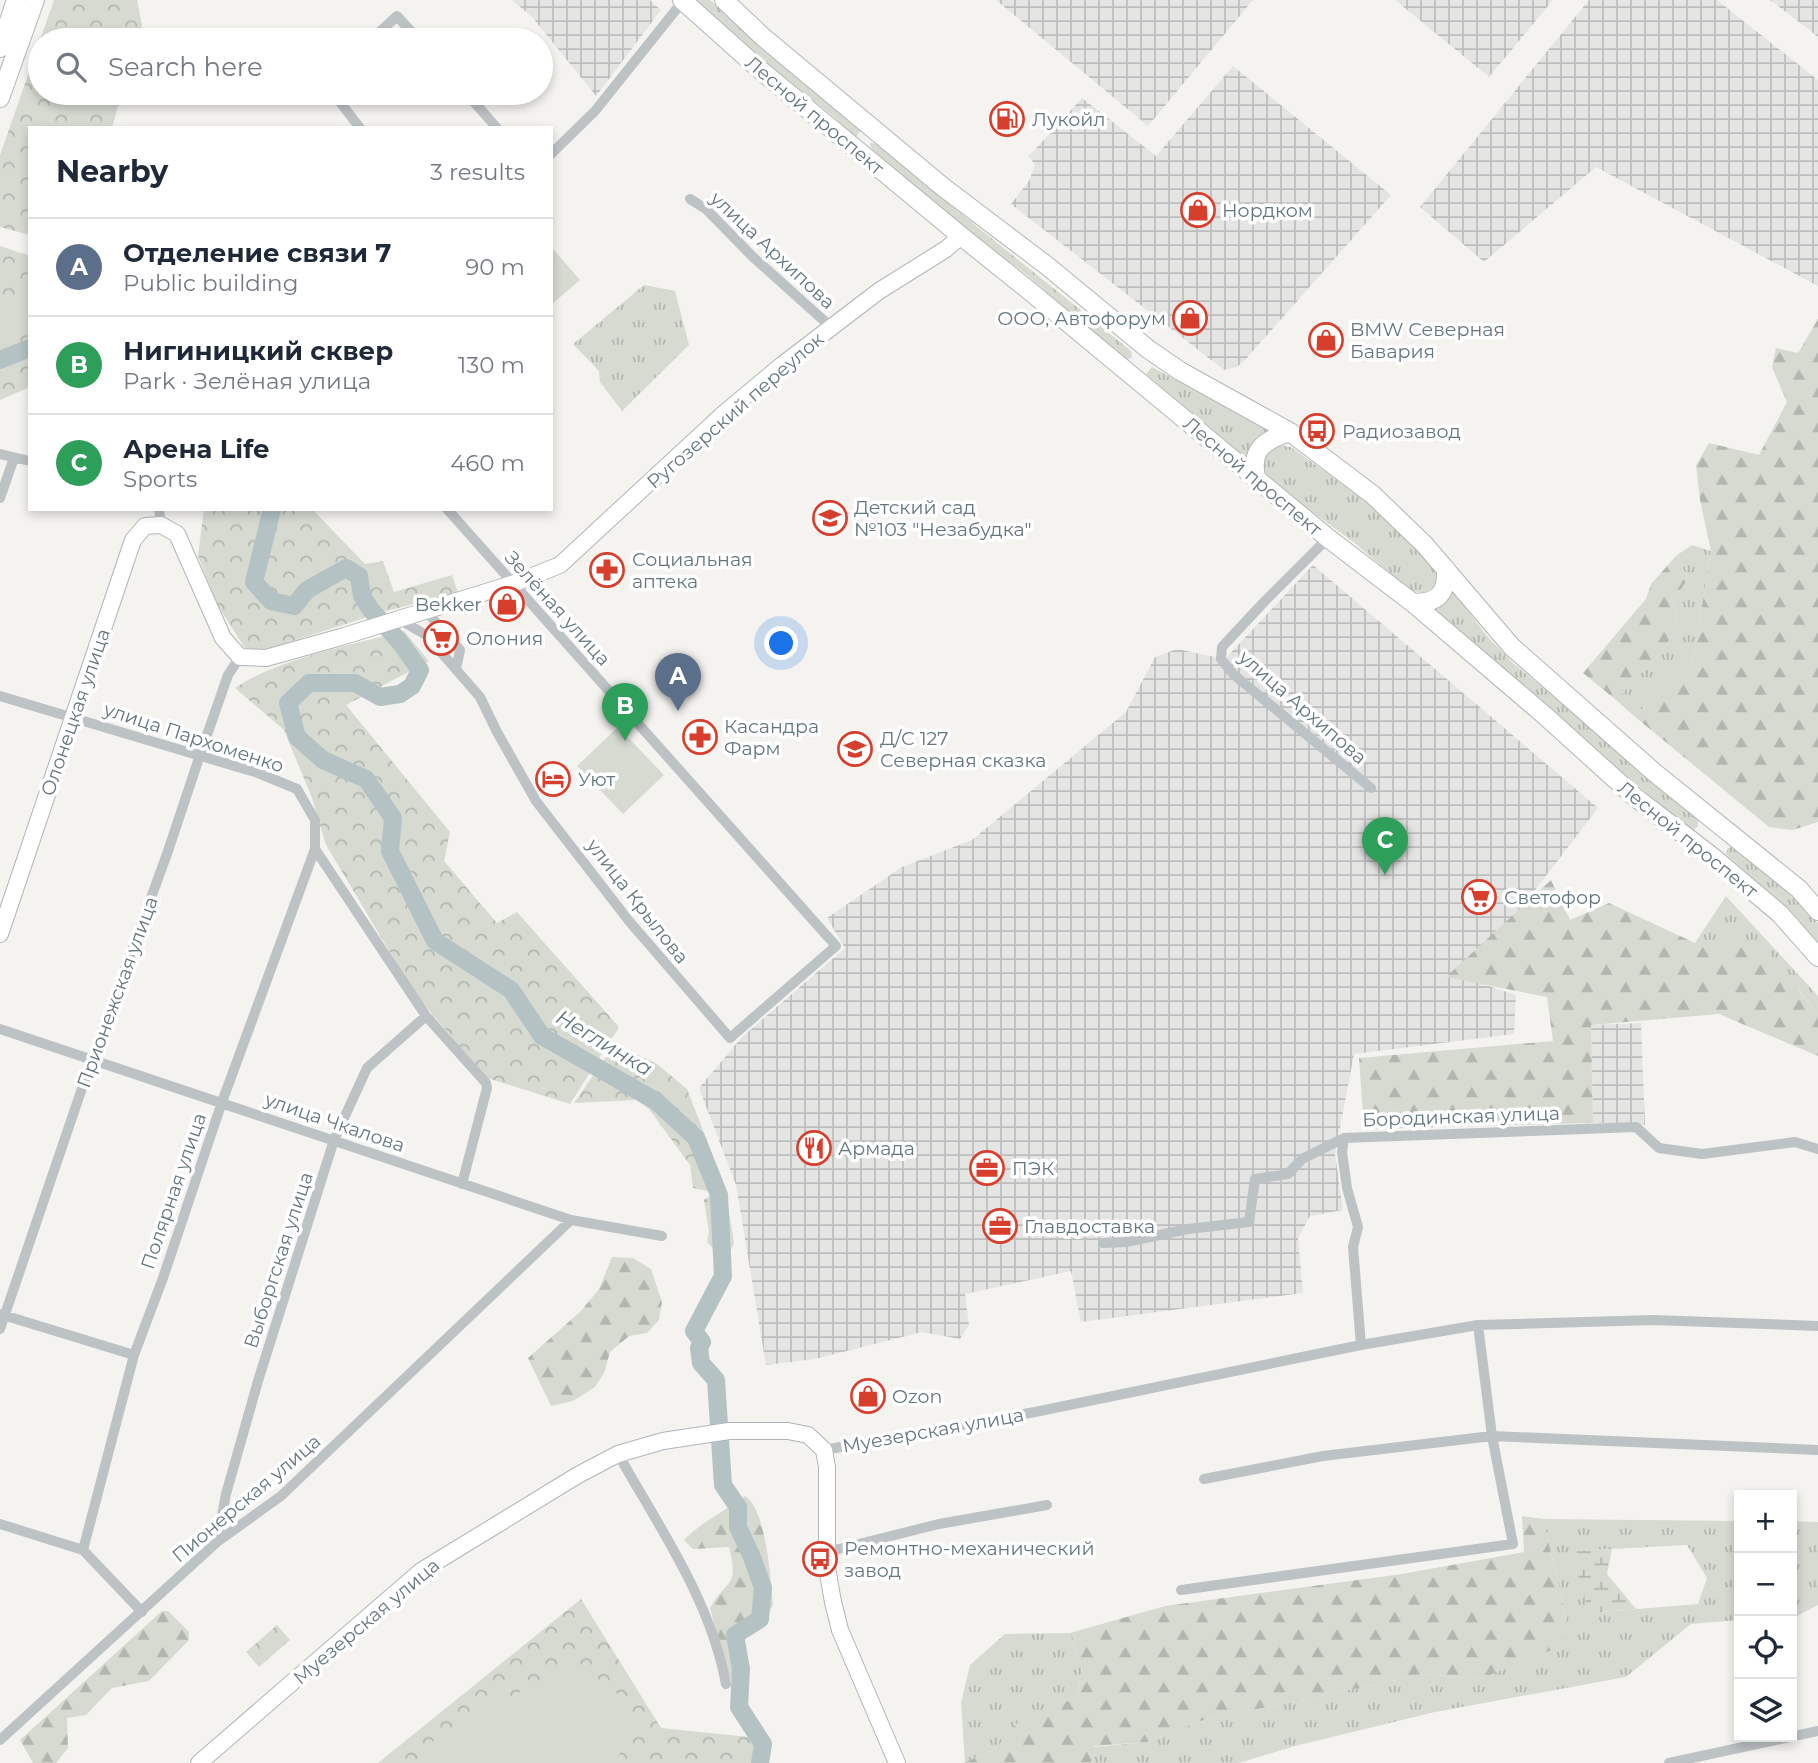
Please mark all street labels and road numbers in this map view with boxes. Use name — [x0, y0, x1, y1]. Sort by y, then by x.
street label: Лесной проспект — [741, 51, 888, 180]
street label: улица Архипова — [705, 186, 840, 314]
street label: Ругозерский переулок — [642, 327, 828, 493]
street label: Лесной проспект — [1179, 412, 1326, 541]
street label: Зелёная улица — [500, 546, 615, 671]
street label: Олонецкая улица — [36, 626, 115, 799]
street label: улица Архипова — [1233, 645, 1371, 769]
street label: улица Пархоменко — [100, 697, 287, 777]
street label: Лесной проспект — [1613, 776, 1762, 903]
street label: улица Крылова — [581, 834, 693, 968]
street label: Прионежская улица — [72, 893, 163, 1091]
street label: улица Чкалова — [261, 1087, 408, 1157]
street label: Бородинская улица — [1362, 1102, 1560, 1131]
street label: Полярная улица — [136, 1110, 211, 1272]
street label: Выборгская улица — [239, 1169, 318, 1351]
street label: Муезерская улица — [841, 1403, 1026, 1458]
street label: Пионерская улица — [167, 1430, 325, 1567]
street label: Муезерская улица — [289, 1554, 444, 1689]

